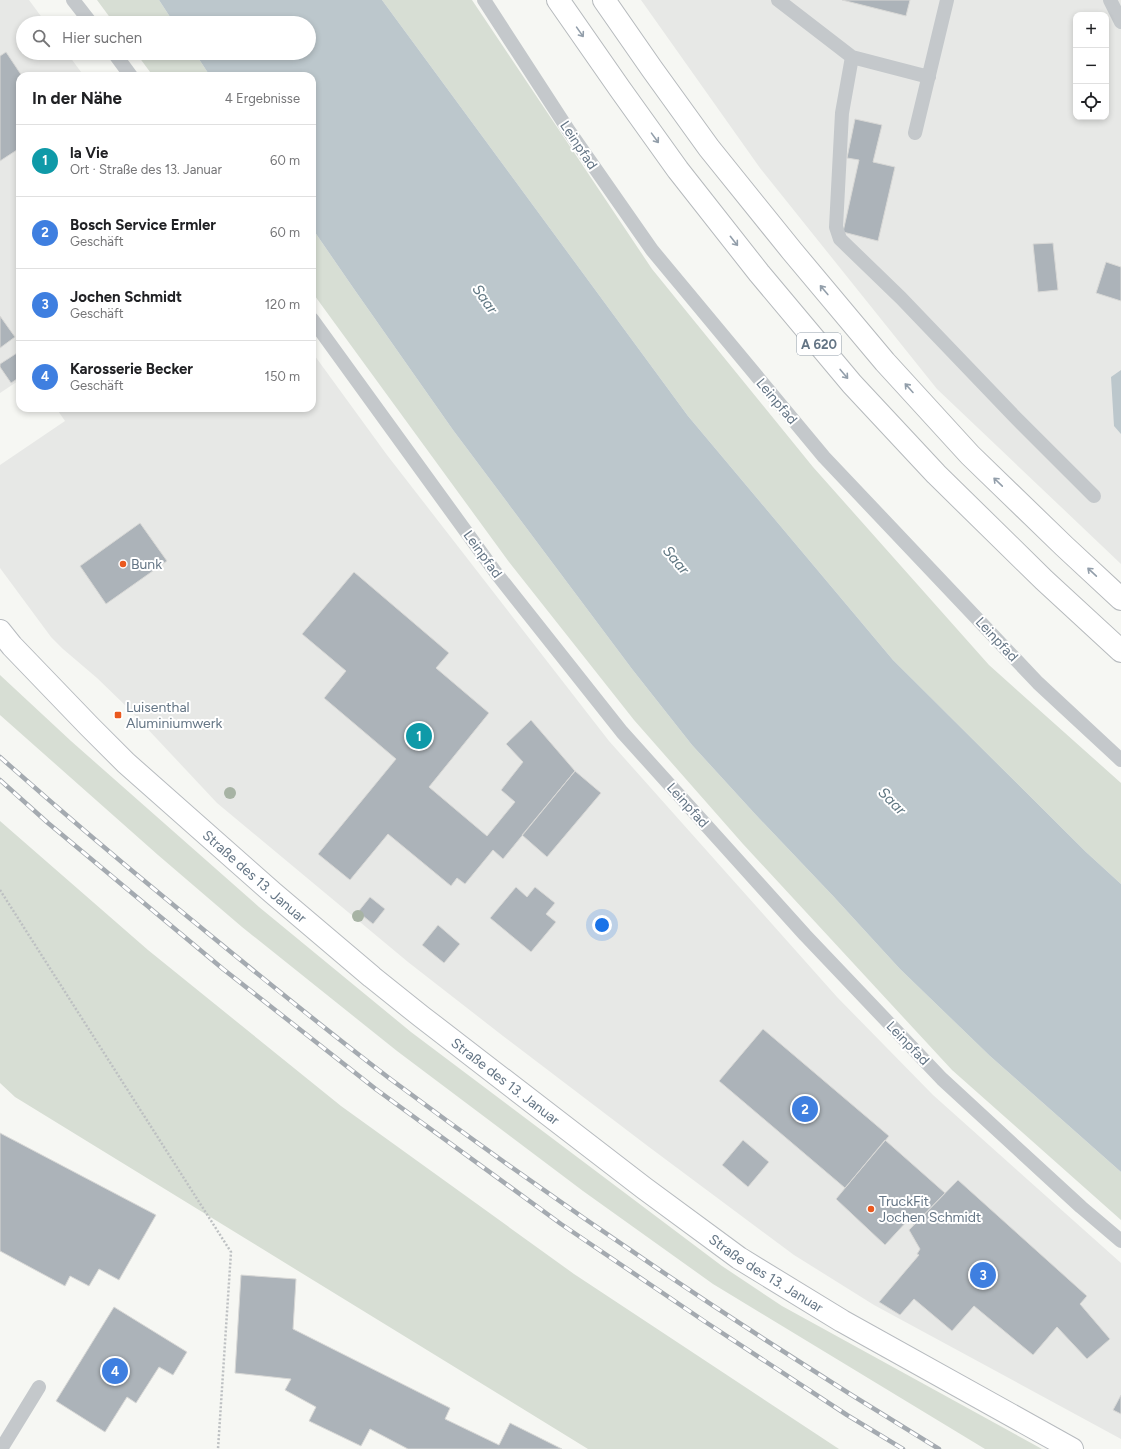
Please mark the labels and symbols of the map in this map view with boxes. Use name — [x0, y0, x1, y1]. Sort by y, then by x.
one-way arrow — [576, 26, 584, 37]
street label: Leinpfad — [556, 118, 601, 173]
one-way arrow — [651, 133, 659, 144]
one-way arrow — [730, 236, 739, 247]
water label: Saar — [468, 281, 502, 318]
one-way arrow — [820, 284, 829, 295]
road number: A 620 — [797, 333, 841, 355]
one-way arrow — [840, 369, 849, 379]
street label: Leinpfad — [753, 375, 801, 428]
one-way arrow — [904, 383, 914, 393]
one-way arrow — [993, 478, 1003, 487]
street label: Leinpfad — [460, 527, 506, 581]
water label: Saar — [659, 542, 694, 579]
place label: Bunk — [131, 556, 162, 573]
marker: Bunk — [118, 559, 128, 569]
one-way arrow — [1087, 567, 1097, 577]
street label: Leinpfad — [972, 614, 1022, 665]
place label: Luisenthal Aluminiumwerk — [126, 699, 222, 732]
marker: Luisenthal Aluminiumwerk — [113, 710, 123, 720]
pin: 1 — [406, 721, 432, 751]
street label: Leinpfad — [663, 779, 712, 831]
water label: Saar — [874, 783, 910, 819]
street label: Straße des 13. Januar — [199, 827, 310, 927]
your location — [592, 915, 612, 935]
street label: Leinpfad — [883, 1018, 933, 1069]
street label: Straße des 13. Januar — [448, 1035, 563, 1129]
pin: 2 — [792, 1094, 818, 1124]
place label: TruckFit Jochen Schmidt — [879, 1193, 981, 1226]
marker: TruckFit Jochen Schmidt — [866, 1204, 876, 1214]
street label: Straße des 13. Januar — [705, 1231, 826, 1317]
pin: 3 — [970, 1260, 996, 1290]
pin: 4 — [102, 1356, 128, 1386]

